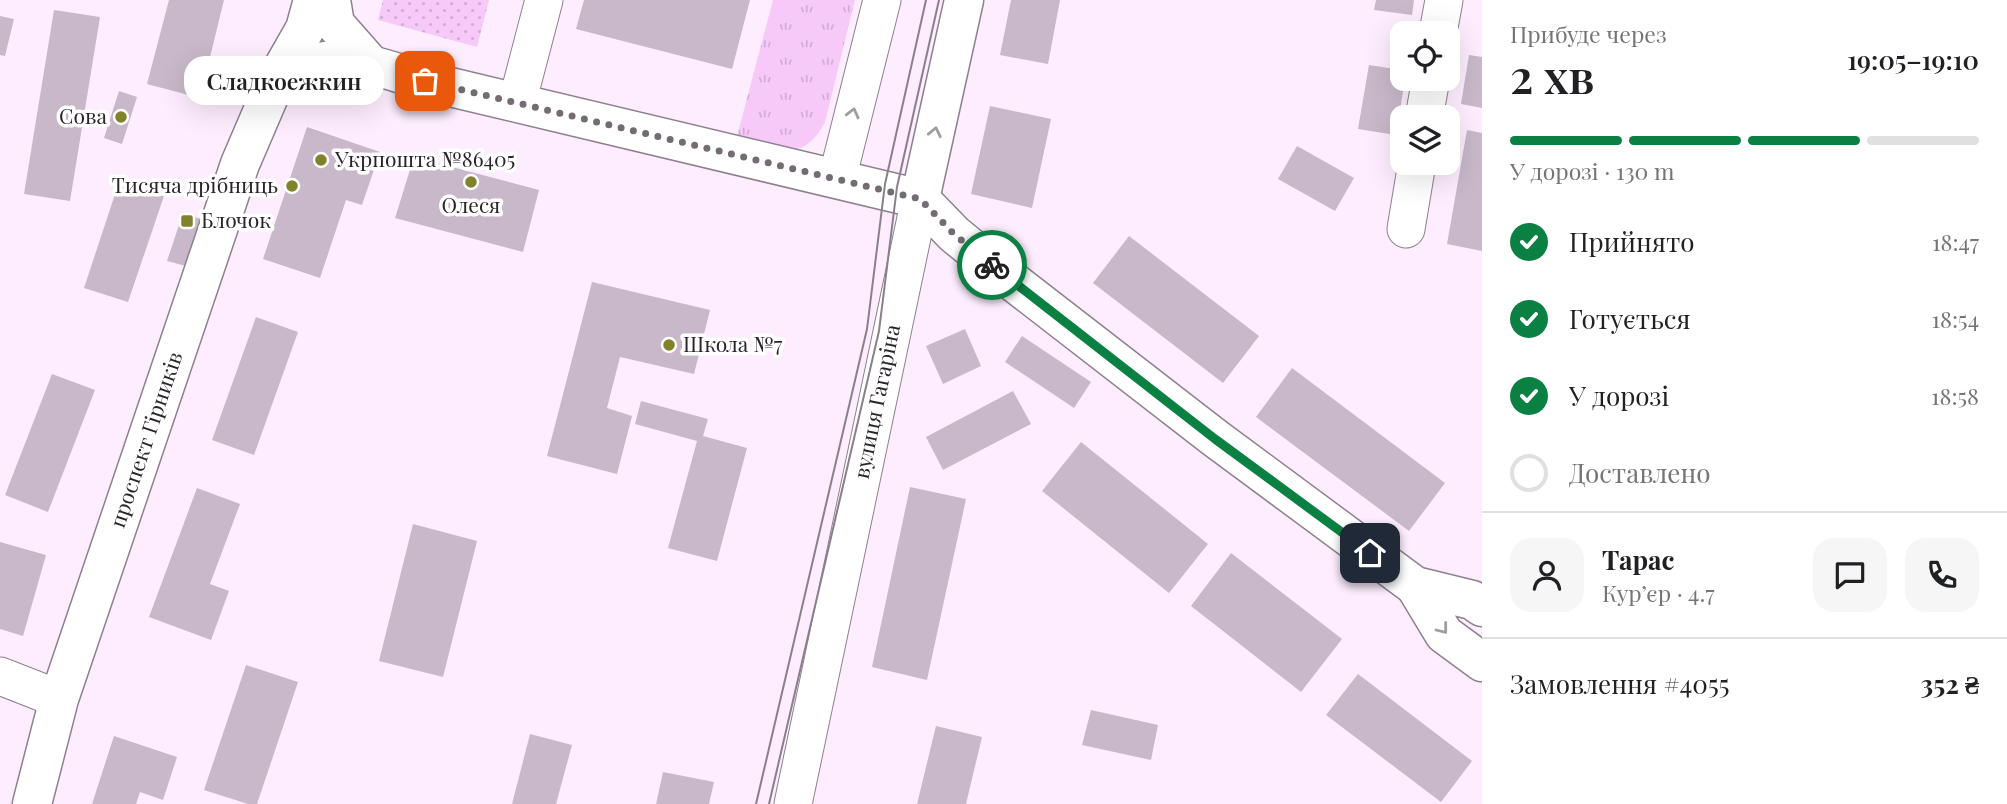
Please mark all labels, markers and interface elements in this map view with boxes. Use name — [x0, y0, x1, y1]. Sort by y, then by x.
text: Прибуде через — [1510, 18, 1667, 49]
map controls — [1390, 21, 1460, 175]
button: locate — [1390, 21, 1460, 91]
text: 19:05–19:10 — [1847, 42, 1979, 77]
text: 2 хв — [1510, 44, 1594, 106]
pin — [395, 51, 455, 111]
callout: Сладкоежкин — [184, 56, 383, 106]
icon: bag — [406, 62, 444, 100]
text: Сладкоежкин — [207, 65, 361, 96]
place label: Сова — [59, 101, 108, 129]
button: layers — [1390, 105, 1460, 175]
one-way arrow — [845, 107, 859, 119]
marker: Сова — [113, 109, 129, 125]
one-way arrow — [926, 126, 941, 138]
place label: Укрпошта №86405 — [334, 144, 515, 172]
marker: Укрпошта №86405 — [313, 152, 329, 168]
text: У дорозі · 130 m — [1510, 155, 1674, 186]
place label: Тисяча дрібниць — [112, 170, 278, 198]
marker: Олеся — [463, 174, 479, 190]
marker: Тисяча дрібниць — [284, 178, 300, 194]
place label: Олеся — [442, 190, 500, 218]
place label: Блочок — [201, 205, 271, 233]
marker: Блочок — [179, 213, 195, 229]
icon: check — [1510, 223, 1548, 261]
text: Прийнято — [1569, 224, 1695, 259]
text: 18:47 — [1932, 226, 1979, 257]
courier — [957, 230, 1027, 300]
icon: bike — [973, 246, 1011, 284]
icon: check — [1510, 300, 1548, 338]
text: Готується — [1569, 301, 1690, 336]
text: 18:54 — [1932, 303, 1979, 334]
street label: вулиця Гагаріна — [846, 321, 905, 481]
place label: Школа №7 — [683, 329, 783, 357]
marker: Школа №7 — [661, 337, 677, 353]
street label: проспект Гірників — [102, 347, 188, 531]
icon: check — [1510, 377, 1548, 415]
text: У дорозі — [1569, 378, 1669, 413]
text: 18:58 — [1931, 380, 1979, 411]
text: Доставлено — [1569, 455, 1711, 490]
pin — [1340, 523, 1400, 583]
icon: home — [1351, 534, 1389, 572]
button: person — [1510, 538, 1584, 612]
button: chat — [1813, 538, 1887, 612]
button: phone — [1905, 538, 1979, 612]
text: Тарас — [1602, 542, 1674, 577]
text: Кур’єр · 4.7 — [1602, 577, 1715, 608]
one-way arrow — [1434, 622, 1447, 634]
text: Замовлення #4055 — [1510, 666, 1730, 701]
text: 352 ₴ — [1921, 666, 1979, 701]

